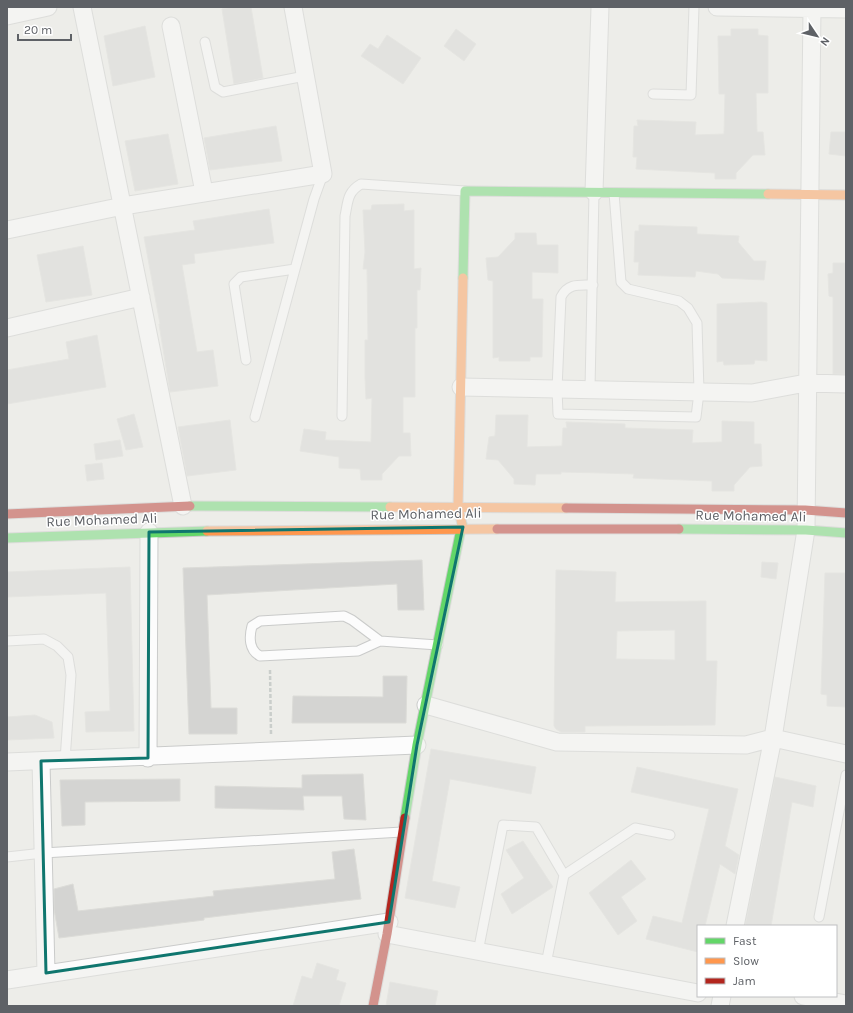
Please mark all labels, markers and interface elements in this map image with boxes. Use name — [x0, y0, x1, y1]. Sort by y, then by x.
scale bar — [18, 16, 71, 42]
north arrow — [797, 16, 837, 56]
text: 20 m — [24, 23, 52, 37]
text: N — [817, 34, 832, 48]
street label: Rue Mohamed Ali — [370, 505, 482, 523]
street label: Rue Mohamed Ali — [695, 507, 807, 525]
street label: Rue Mohamed Ali — [46, 510, 158, 530]
legend — [697, 925, 837, 997]
text: Fast — [733, 934, 757, 948]
text: Slow — [733, 954, 759, 968]
text: Jam — [733, 974, 756, 988]

